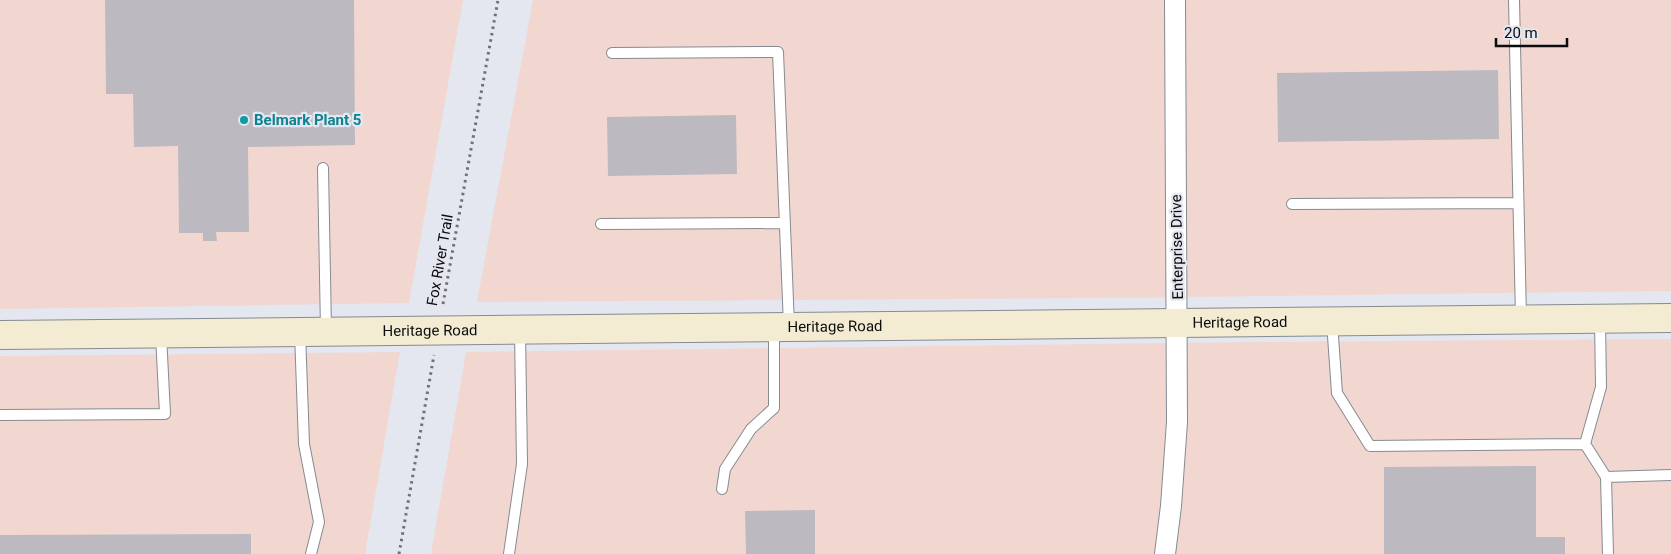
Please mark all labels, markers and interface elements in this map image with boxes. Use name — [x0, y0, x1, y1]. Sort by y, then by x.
scale bar — [1496, 15, 1567, 47]
text: 20 m — [1504, 24, 1538, 42]
place label: Belmark Plant 5 — [254, 111, 361, 129]
marker: Belmark Plant 5 — [238, 114, 250, 126]
street label: Enterprise Drive — [1167, 194, 1187, 300]
street label: Fox River Trail — [423, 213, 457, 307]
street label: Heritage Road — [1192, 313, 1288, 332]
street label: Heritage Road — [787, 317, 883, 336]
street label: Heritage Road — [382, 321, 478, 340]

